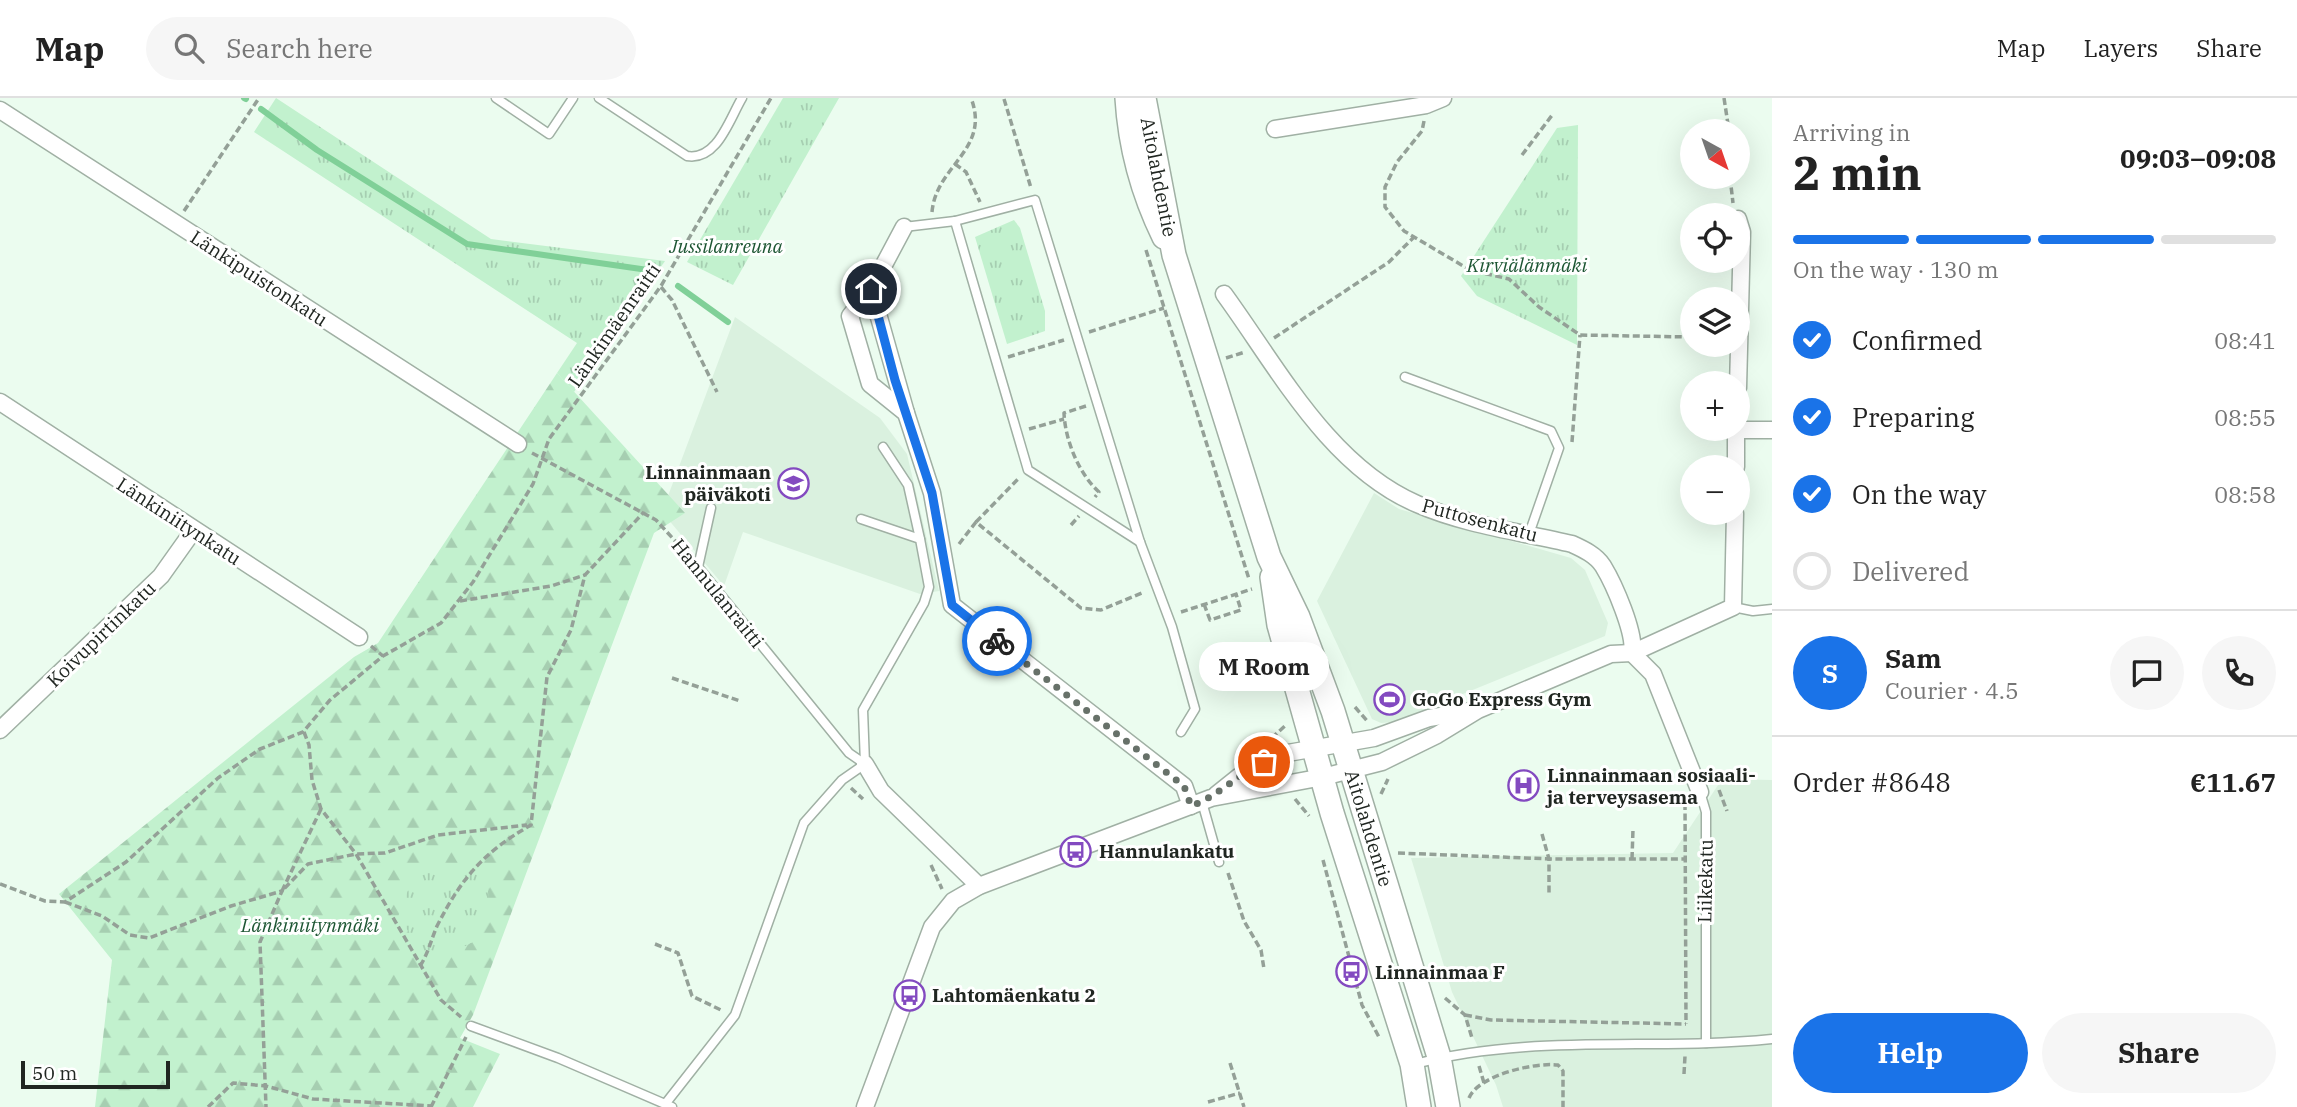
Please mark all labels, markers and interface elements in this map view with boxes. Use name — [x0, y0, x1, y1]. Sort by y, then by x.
search box — [146, 17, 636, 80]
text: Map — [35, 27, 104, 70]
icon: search — [170, 29, 208, 67]
text: Search here — [226, 31, 373, 65]
text: Map — [1997, 32, 2045, 64]
text: Layers — [2083, 32, 2158, 64]
text: Share — [2196, 32, 2262, 64]
street label: Aitolahdentie — [1136, 115, 1182, 239]
text: Arriving in — [1793, 117, 1910, 147]
north arrow — [1680, 119, 1750, 189]
map controls — [1680, 119, 1750, 525]
text: 09:03–09:08 — [2120, 141, 2276, 175]
text: 2 min — [1793, 143, 1922, 203]
button: locate — [1680, 203, 1750, 273]
street label: Länkipuistonkatu — [186, 225, 332, 331]
park label: Jussilanreuna — [668, 234, 783, 258]
park label: Kirviälänmäki — [1466, 253, 1587, 277]
text: On the way · 130 m — [1793, 254, 1999, 284]
street label: Länkimäenraitti — [562, 258, 666, 392]
pin — [841, 259, 901, 319]
icon: home — [852, 270, 890, 308]
button: layers — [1680, 287, 1750, 357]
icon: check — [1793, 321, 1831, 359]
text: Confirmed — [1852, 323, 1983, 357]
text: 08:41 — [2214, 325, 2276, 355]
button: + — [1680, 371, 1750, 441]
icon: check — [1793, 398, 1831, 436]
text: Preparing — [1852, 400, 1974, 434]
text: 08:55 — [2214, 402, 2276, 432]
button: − — [1680, 455, 1750, 525]
place label: Linnainmaan päiväkoti — [645, 460, 771, 506]
school or university icon: Linnainmaan päiväkoti — [777, 466, 811, 500]
street label: Länkiniitynkatu — [112, 472, 246, 570]
icon: check — [1793, 475, 1831, 513]
text: On the way — [1852, 477, 1986, 511]
text: 08:58 — [2214, 479, 2276, 509]
street label: Puttosenkatu — [1419, 493, 1541, 547]
street label: Hannulanraitti — [667, 534, 769, 652]
text: Delivered — [1852, 554, 1969, 588]
street label: Koivupirtinkatu — [41, 576, 161, 692]
courier — [962, 606, 1032, 676]
icon: bike — [978, 622, 1016, 660]
button: chat — [2110, 636, 2184, 710]
button: phone — [2202, 636, 2276, 710]
text: Sam — [1885, 641, 1941, 675]
callout: M Room — [1199, 643, 1329, 692]
text: M Room — [1218, 651, 1310, 681]
text: S — [1822, 656, 1838, 690]
text: Courier · 4.5 — [1885, 675, 2019, 705]
sports icon: GoGo Express Gym — [1372, 682, 1406, 716]
place label: GoGo Express Gym — [1412, 687, 1592, 711]
pin — [1234, 732, 1294, 792]
icon: bag — [1245, 743, 1283, 781]
place label: Linnainmaan sosiaali- ja terveysasema — [1545, 763, 1756, 809]
text: Order #8648 — [1793, 765, 1951, 799]
text: €11.67 — [2190, 765, 2276, 799]
street label: Aitolahdentie — [1340, 767, 1398, 889]
hospital icon: Linnainmaan sosiaali- ja terveysasema — [1507, 769, 1541, 803]
bus stop icon: Hannulankatu — [1059, 834, 1093, 868]
place label: Hannulankatu — [1099, 839, 1234, 863]
street label: Liikekatu — [1692, 839, 1718, 923]
park label: Länkiniitynmäki — [240, 913, 379, 937]
bus stop icon: Linnainmaa F — [1335, 955, 1369, 989]
place label: Linnainmaa F — [1375, 960, 1505, 984]
bus stop icon: Lahtomäenkatu 2 — [892, 978, 926, 1012]
place label: Lahtomäenkatu 2 — [932, 983, 1096, 1007]
button: Help — [1793, 1013, 2028, 1093]
button: Share — [2042, 1013, 2276, 1093]
scale bar — [21, 1058, 170, 1090]
text: 50 m — [32, 1061, 77, 1085]

